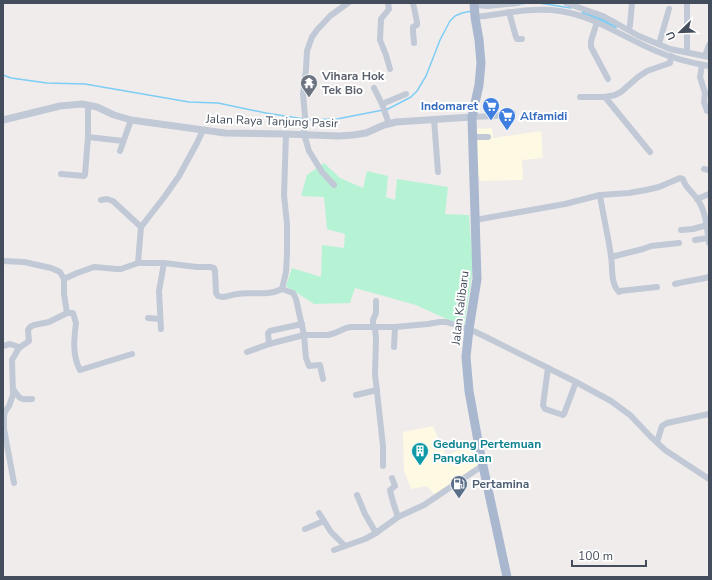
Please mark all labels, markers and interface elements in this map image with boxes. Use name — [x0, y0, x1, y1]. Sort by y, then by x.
north arrow — [660, 12, 700, 52]
text: U — [663, 29, 680, 42]
place label: Vihara Hok Tek Bio — [321, 68, 385, 98]
temple icon: Vihara Hok Tek Bio — [299, 73, 319, 98]
supermarket icon: Indomaret — [481, 96, 501, 121]
place label: Indomaret — [421, 98, 478, 114]
supermarket icon: Alfamidi — [497, 106, 517, 131]
place label: Alfamidi — [520, 108, 567, 124]
street label: Jalan Raya Tanjung Pasir — [205, 111, 339, 131]
street label: Jalan Kalibaru — [447, 270, 472, 347]
place label: Gedung Pertemuan Pangkalan — [433, 436, 541, 466]
building icon: Gedung Pertemuan Pangkalan — [410, 441, 430, 466]
fuel station icon: Pertamina — [449, 474, 469, 499]
place label: Pertamina — [472, 476, 529, 492]
scale bar — [572, 542, 646, 568]
text: 100 m — [578, 548, 613, 564]

